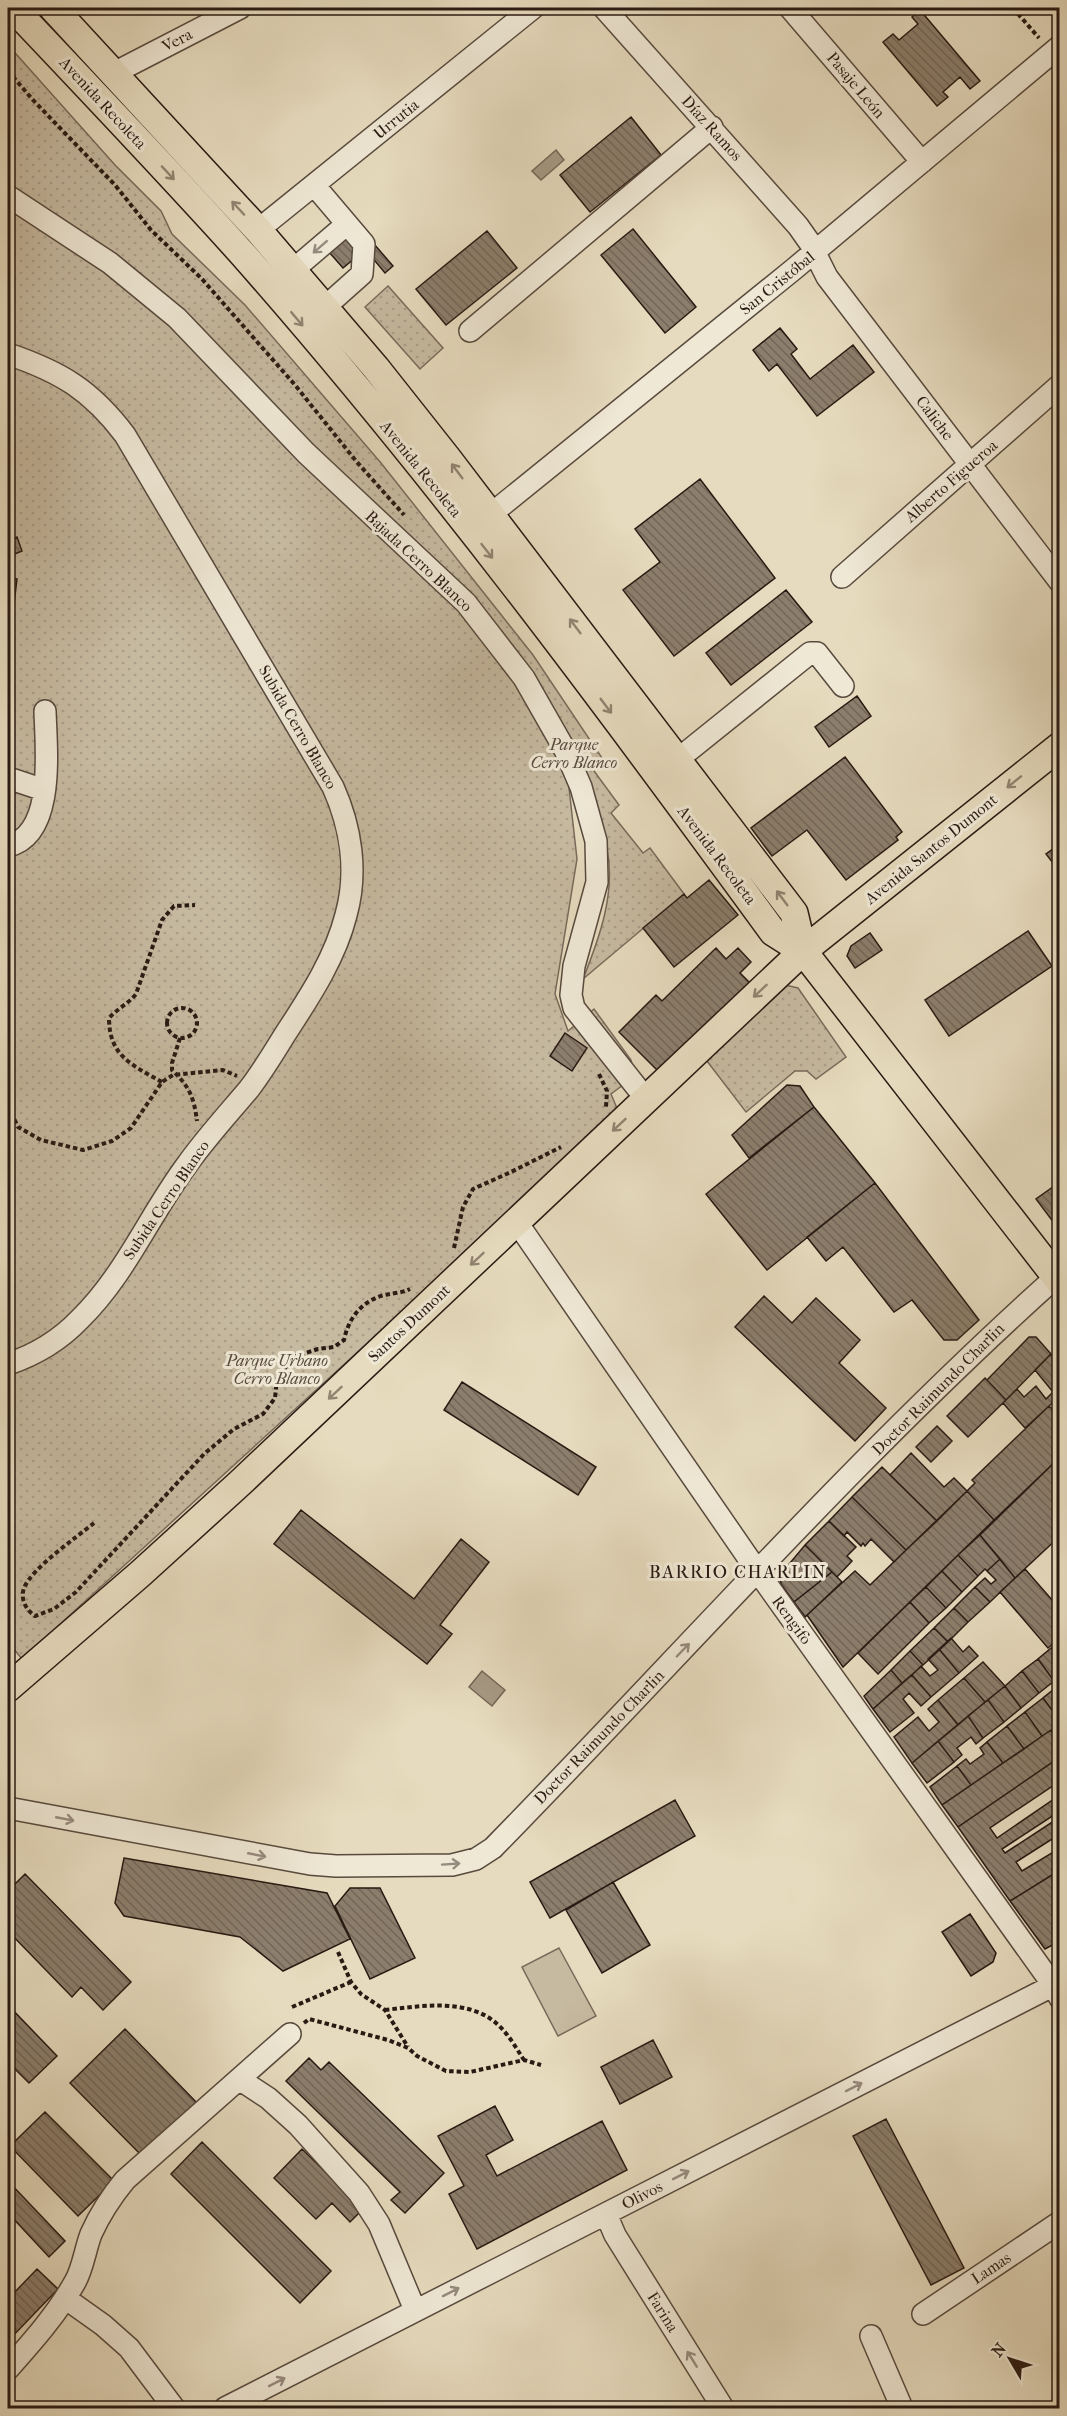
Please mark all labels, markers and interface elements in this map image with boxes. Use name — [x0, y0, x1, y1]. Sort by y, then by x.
street label: Vera — [158, 24, 196, 56]
street label: Pasaje León — [823, 48, 890, 122]
street label: Avenida Recoleta — [55, 52, 151, 153]
street label: Díaz Ramos — [678, 91, 746, 165]
street label: Urrutia — [369, 95, 423, 143]
one-way arrow — [161, 165, 175, 180]
one-way arrow — [231, 201, 245, 216]
one-way arrow — [313, 240, 328, 254]
street label: San Cristóbal — [736, 247, 819, 319]
one-way arrow — [290, 311, 304, 326]
street label: Caliche — [912, 392, 958, 444]
street label: Avenida Recoleta — [376, 416, 466, 522]
street label: Alberto Figueroa — [900, 435, 1002, 527]
one-way arrow — [451, 463, 463, 479]
street label: Bajada Cerro Blanco — [362, 507, 476, 615]
one-way arrow — [481, 543, 494, 559]
one-way arrow — [568, 618, 581, 634]
street label: Subida Cerro Blanco — [255, 662, 341, 792]
one-way arrow — [599, 697, 612, 713]
park label: Parque Cerro Blanco — [531, 735, 618, 772]
one-way arrow — [1006, 776, 1022, 789]
street label: Avenida Santos Dumont — [860, 790, 1001, 909]
street label: Avenida Recoleta — [673, 801, 761, 909]
one-way arrow — [776, 890, 789, 906]
one-way arrow — [753, 984, 768, 998]
one-way arrow — [611, 1118, 626, 1132]
street label: Subida Cerro Blanco — [119, 1137, 213, 1263]
one-way arrow — [469, 1252, 484, 1266]
street label: Santos Dumont — [364, 1280, 454, 1366]
street label: Doctor Raimundo Charlin — [868, 1318, 1009, 1459]
park label: Parque Urbano Cerro Blanco — [225, 1351, 328, 1388]
one-way arrow — [328, 1386, 343, 1400]
district label: BARRIO CHARLIN — [649, 1562, 827, 1583]
street label: Rengifo — [768, 1592, 816, 1648]
one-way arrow — [676, 1642, 690, 1657]
street label: Doctor Raimundo Charlin — [530, 1665, 669, 1808]
one-way arrow — [55, 1814, 74, 1825]
one-way arrow — [246, 1850, 266, 1861]
one-way arrow — [440, 1859, 460, 1870]
one-way arrow — [845, 2080, 863, 2092]
one-way arrow — [671, 2169, 689, 2181]
street label: Olivos — [618, 2177, 666, 2213]
street label: Lamas — [968, 2248, 1015, 2288]
one-way arrow — [441, 2286, 459, 2298]
street label: Farina — [643, 2288, 683, 2336]
north arrow — [980, 2329, 1040, 2389]
text: N — [988, 2339, 1010, 2361]
one-way arrow — [686, 2351, 698, 2368]
one-way arrow — [268, 2375, 286, 2387]

